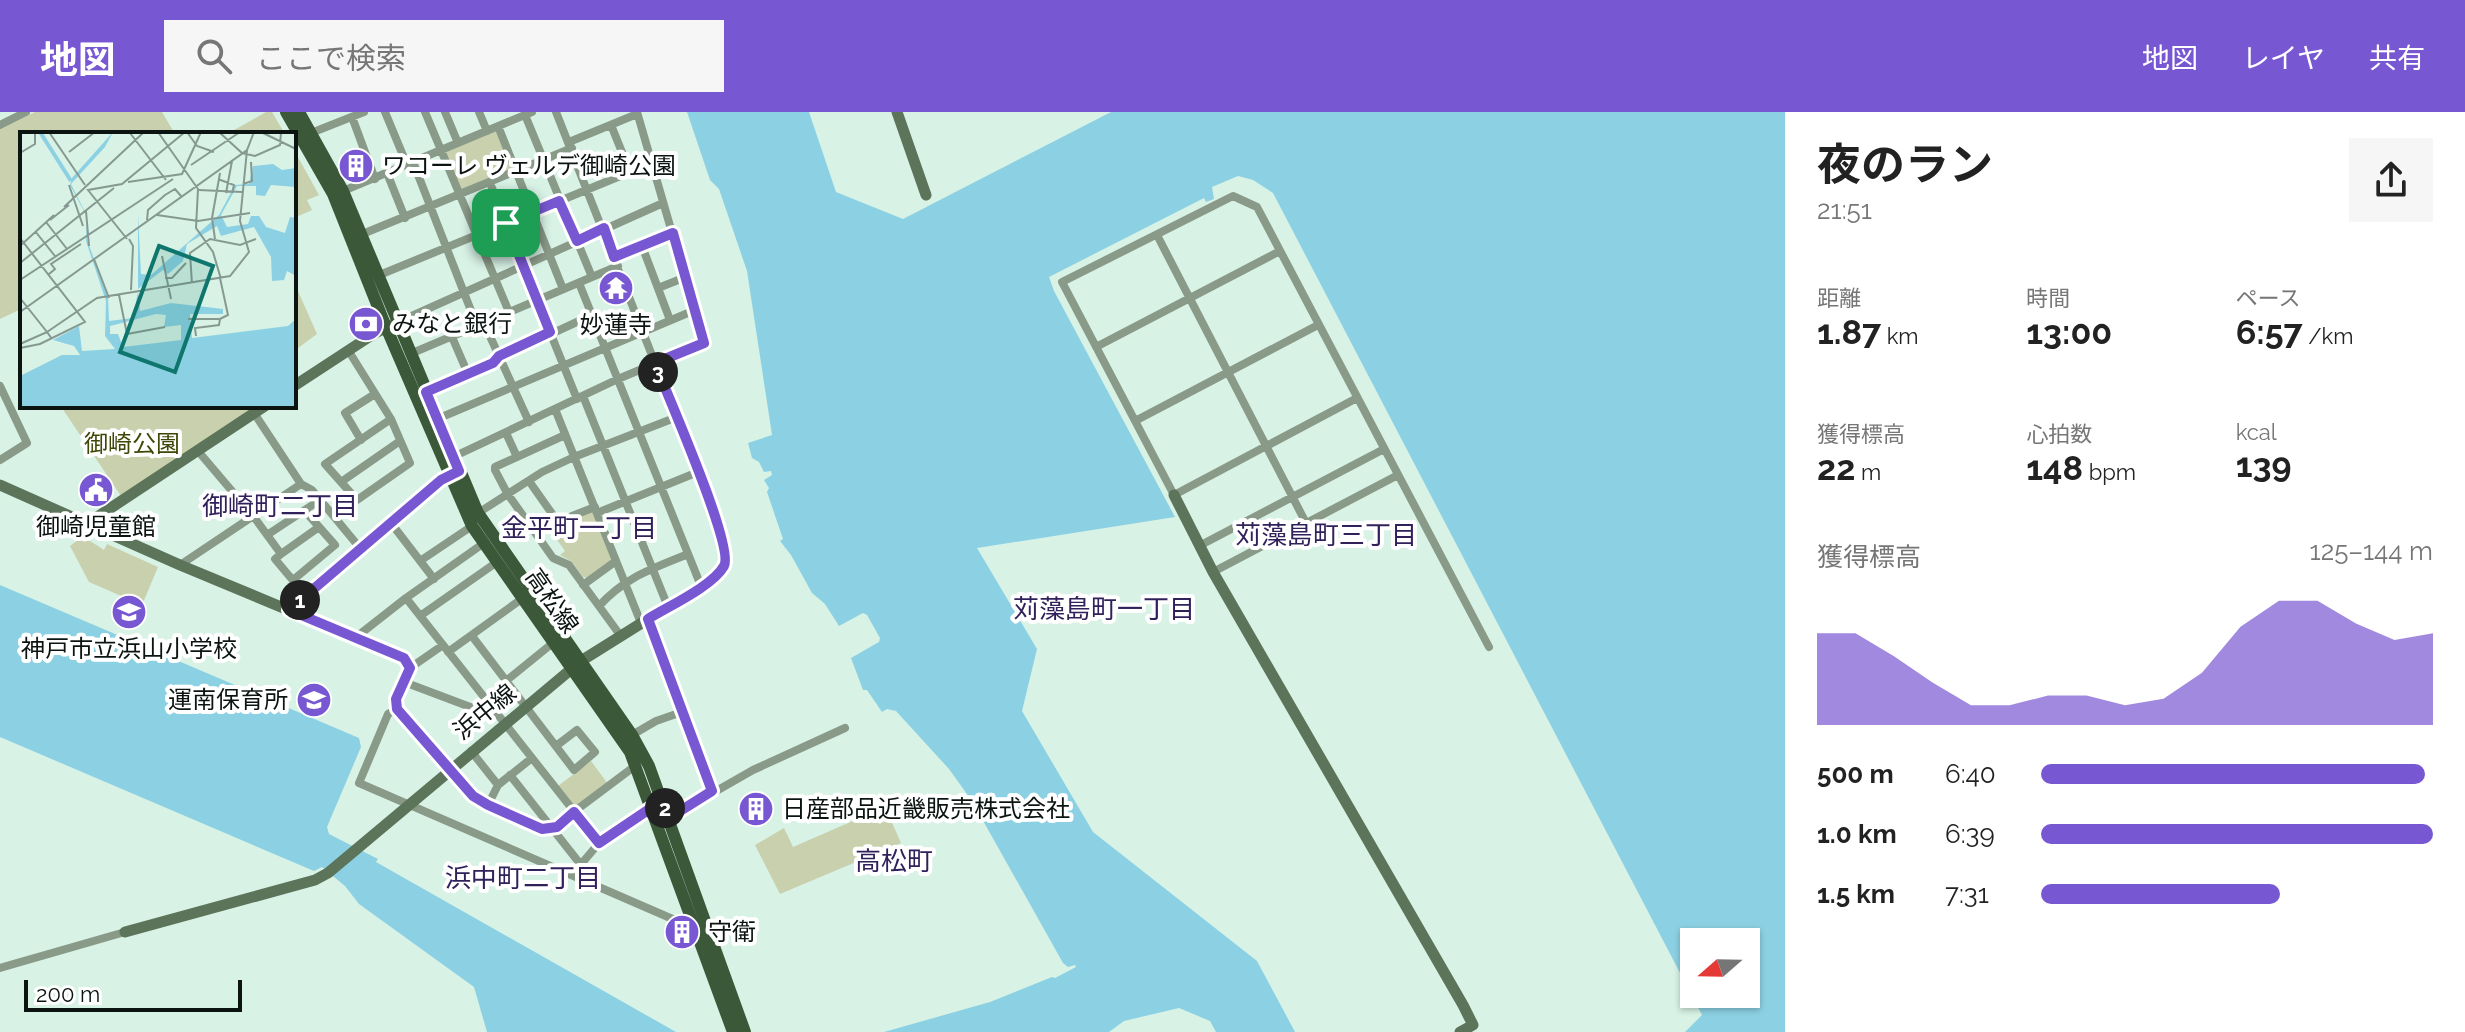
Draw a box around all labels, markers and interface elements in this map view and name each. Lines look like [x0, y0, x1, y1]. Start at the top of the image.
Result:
search box [164, 20, 724, 92]
icon: search [192, 34, 236, 78]
text: 地図 [40, 37, 116, 82]
text: ここで検索 [256, 41, 406, 76]
text: 地図 [2142, 42, 2198, 75]
text: レイヤ [2242, 42, 2325, 75]
text: 共有 [2369, 42, 2425, 75]
inset map [20, 132, 296, 408]
button: share [2349, 138, 2433, 222]
text: 夜のラン [1817, 139, 1993, 190]
building icon: ワコーレ ヴェルデ御崎公園 [337, 147, 375, 185]
place label: ワコーレ ヴェルデ御崎公園 [382, 151, 676, 180]
pin [472, 189, 540, 257]
text: 21:51 [1817, 195, 1872, 225]
icon: arrive [484, 201, 528, 245]
temple icon: 妙蓮寺 [597, 269, 635, 307]
text: 距離 [1817, 285, 1861, 311]
text: 時間 [2026, 285, 2070, 311]
text: ペース [2236, 285, 2301, 311]
bank icon: みなと銀行 [347, 305, 385, 343]
place label: みなと銀行 [392, 309, 512, 338]
place label: 妙蓮寺 [580, 310, 652, 339]
text: 1.87 [1817, 312, 1881, 352]
text: 13:00 [2026, 312, 2112, 352]
text: 6:57 [2236, 312, 2303, 352]
text: km [1881, 323, 1919, 349]
text: /km [2303, 323, 2353, 349]
pin: 3 [638, 352, 678, 392]
text: 3 [652, 359, 664, 385]
text: kcal [2236, 419, 2277, 445]
text: 獲得標高 [1817, 421, 1905, 447]
text: 心拍数 [2026, 421, 2092, 447]
park label: 御崎公園 [84, 429, 180, 458]
text: 139 [2236, 445, 2291, 485]
text: 22 [1817, 448, 1855, 488]
text: 148 [2026, 448, 2083, 488]
text: m [1855, 459, 1881, 485]
text: bpm [2083, 459, 2136, 485]
public building icon: 御崎児童館 [77, 471, 115, 509]
district label: 御崎町二丁目 [202, 491, 358, 521]
place label: 御崎児童館 [36, 512, 156, 541]
district label: 金平町一丁目 [501, 513, 657, 543]
district label: 苅藻島町三丁目 [1235, 520, 1417, 550]
text: 125–144 m [2310, 536, 2433, 566]
text: 獲得標高 [1817, 542, 1921, 572]
street label: 高松線 [520, 563, 585, 639]
pin: 1 [280, 580, 320, 620]
text: 1 [295, 587, 305, 613]
school or university icon: 神戸市立浜山小学校 [110, 593, 148, 631]
district label: 苅藻島町一丁目 [1013, 594, 1195, 624]
place label: 神戸市立浜山小学校 [21, 634, 237, 663]
street label: 浜中線 [448, 678, 522, 746]
school or university icon: 運南保育所 [295, 681, 333, 719]
place label: 運南保育所 [168, 685, 288, 714]
text: 500 m [1817, 759, 1894, 789]
text: 6:40 [1945, 759, 1996, 789]
pin: 2 [645, 788, 685, 828]
building icon: 日産部品近畿販売株式会社 [737, 790, 775, 828]
place label: 日産部品近畿販売株式会社 [782, 794, 1070, 823]
text: 2 [659, 795, 671, 821]
text: 1.0 km [1817, 819, 1897, 849]
text: 6:39 [1945, 819, 1995, 849]
district label: 高松町 [855, 846, 933, 876]
district label: 浜中町二丁目 [445, 863, 601, 893]
text: 1.5 km [1817, 879, 1895, 909]
text: 7:31 [1945, 879, 1989, 909]
building icon: 守衛 [663, 913, 701, 951]
place label: 守衛 [708, 917, 756, 946]
north arrow [1680, 928, 1760, 1008]
map controls [1680, 928, 1760, 1008]
scale bar [24, 976, 242, 1012]
text: 200 m [36, 981, 100, 1007]

